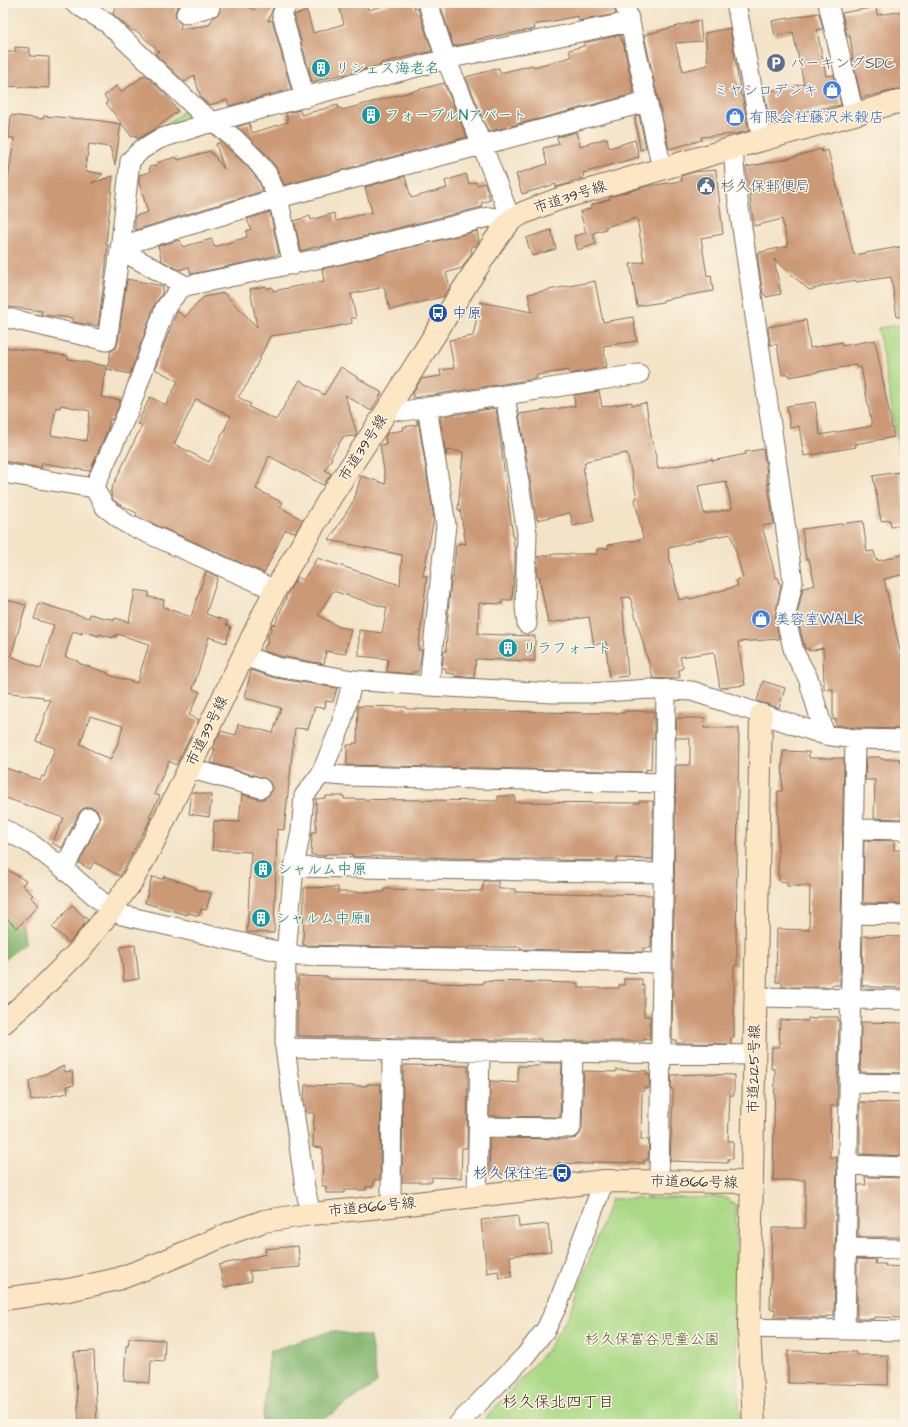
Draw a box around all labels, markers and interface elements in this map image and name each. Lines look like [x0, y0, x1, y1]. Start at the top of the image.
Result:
parking icon: パーキングSDC [765, 52, 787, 74]
place label: パーキングSDC [790, 53, 895, 74]
building icon: リシェス海老名 [310, 57, 332, 79]
place label: リシェス海老名 [335, 58, 440, 79]
shop icon: ミヤシロデンキ [821, 79, 843, 101]
place label: ミヤシロデンキ [713, 80, 818, 101]
building icon: フォーブルNアパート [360, 104, 382, 126]
place label: フォーブルNアパート [385, 105, 527, 126]
shop icon: 有限会社藤沢米穀店 [724, 106, 746, 128]
place label: 有限会社藤沢米穀店 [749, 107, 884, 128]
street label: 市道39号線 [531, 175, 609, 219]
public building icon: 杉久保郵便局 [695, 175, 717, 197]
place label: 杉久保郵便局 [720, 176, 810, 197]
bus stop icon: 中原 [427, 302, 449, 324]
place label: 中原 [452, 303, 482, 324]
street label: 市道39号線 [333, 410, 393, 486]
shop icon: 美容室WALK [750, 608, 772, 630]
place label: 美容室WALK [775, 609, 863, 630]
building icon: リラフォート [497, 637, 519, 659]
place label: リラフォート [522, 638, 612, 659]
street label: 市道39号線 [181, 692, 233, 770]
building icon: シャルム中原 [252, 858, 274, 880]
place label: シャルム中原 [277, 859, 367, 880]
building icon: シャルム中原II [250, 907, 272, 929]
place label: シャルム中原II [275, 908, 370, 929]
street label: 市道2125号線 [743, 1024, 765, 1114]
bus stop icon: 杉久保住宅 [551, 1162, 573, 1184]
place label: 杉久保住宅 [473, 1163, 548, 1184]
street label: 市道866号線 [650, 1171, 738, 1193]
street label: 市道866号線 [327, 1192, 417, 1222]
park label: 杉久保富谷児童公園 [584, 1329, 720, 1350]
district label: 杉久保北四丁目 [502, 1391, 614, 1413]

